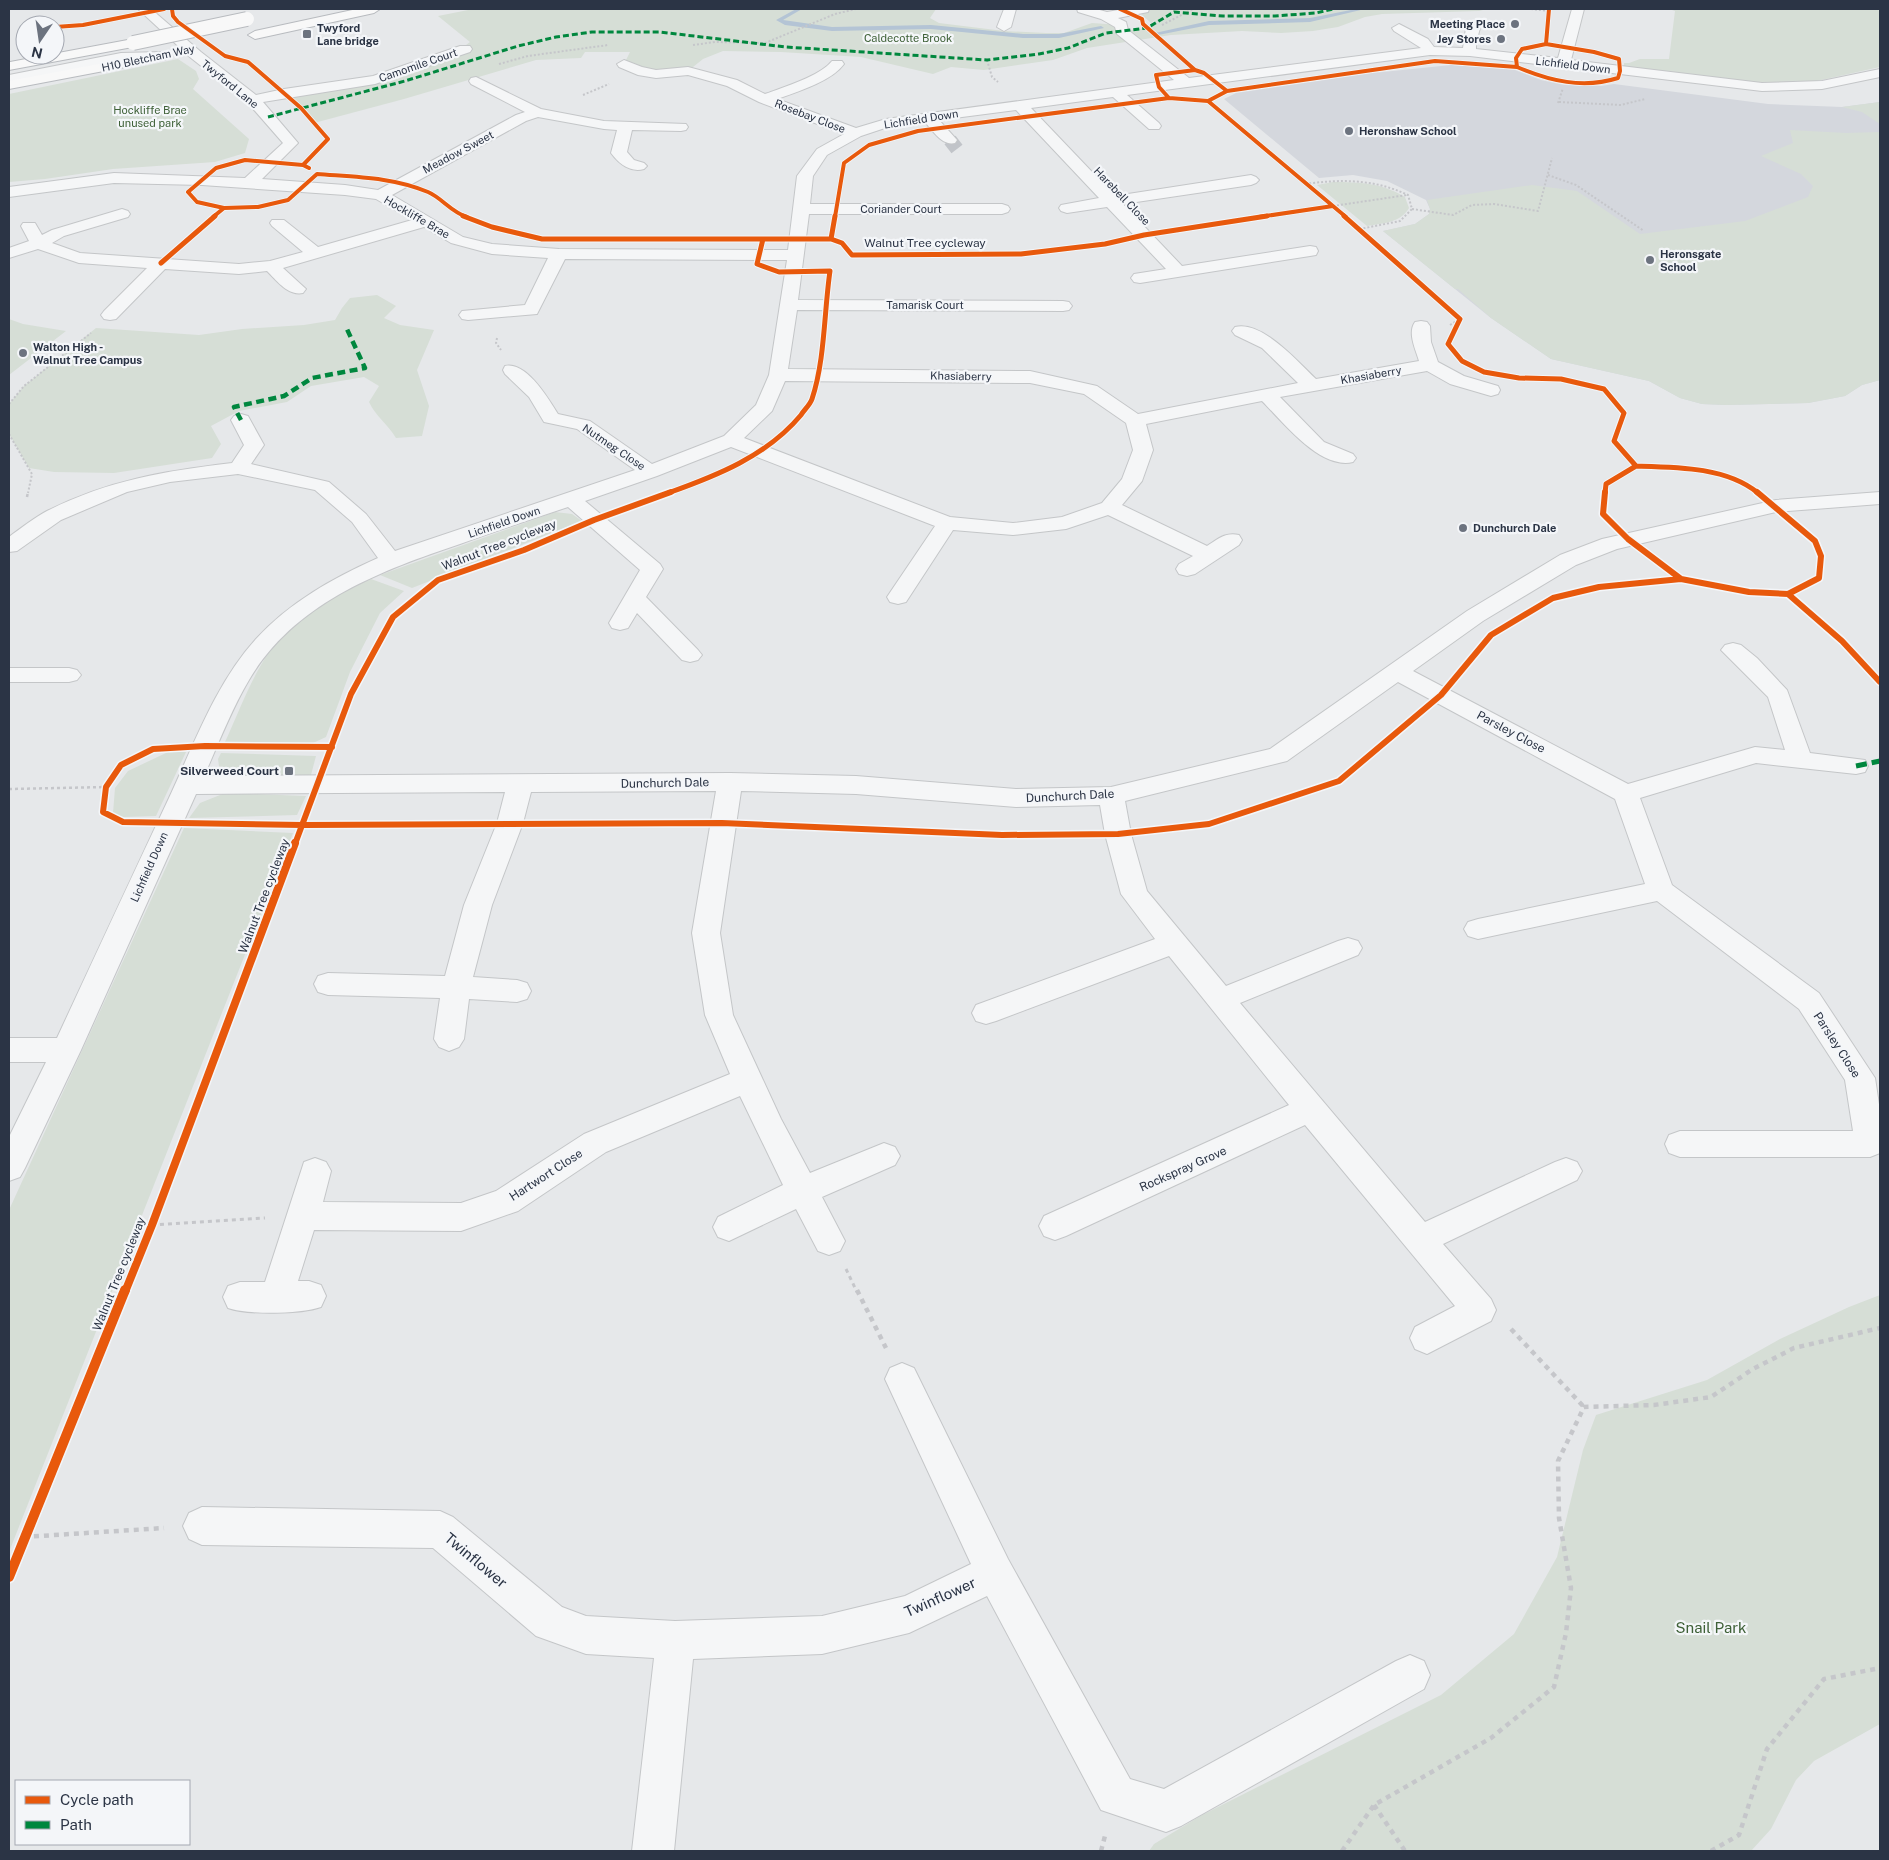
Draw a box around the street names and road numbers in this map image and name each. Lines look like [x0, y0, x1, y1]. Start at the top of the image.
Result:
street label: H10 Bletcham Way [100, 42, 196, 74]
street label: Camomile Court [377, 46, 459, 84]
street label: Lichfield Down [1535, 54, 1611, 76]
street label: Twyford Lane [199, 57, 261, 111]
street label: Rosebay Close [773, 97, 847, 135]
street label: Lichfield Down [883, 107, 959, 131]
street label: Meadow Sweet [421, 128, 495, 176]
street label: Harebell Close [1091, 165, 1153, 227]
street label: Hockliffe Brae [382, 193, 452, 241]
street label: Coriander Court [860, 203, 942, 215]
street label: Walnut Tree cycleway [864, 236, 986, 250]
street label: Tamarisk Court [886, 299, 964, 311]
street label: Khasiaberry [1340, 364, 1403, 386]
street label: Khasiaberry [930, 369, 992, 383]
street label: Nutmeg Close [580, 422, 648, 472]
street label: Lichfield Down [466, 504, 542, 540]
street label: Walnut Tree cycleway [440, 516, 559, 573]
street label: Parsley Close [1474, 708, 1548, 756]
street label: Dunchurch Dale [621, 775, 710, 791]
street label: Dunchurch Dale [1025, 787, 1115, 805]
street label: Lichfield Down [128, 830, 170, 904]
street label: Walnut Tree cycleway [236, 836, 293, 955]
street label: Parsley Close [1811, 1010, 1864, 1081]
street label: Rockspray Grove [1137, 1143, 1229, 1195]
street label: Hartwort Close [507, 1146, 585, 1204]
street label: Walnut Tree cycleway [90, 1215, 148, 1333]
street label: Twinflower [441, 1529, 511, 1591]
street label: Twinflower [902, 1574, 979, 1620]

